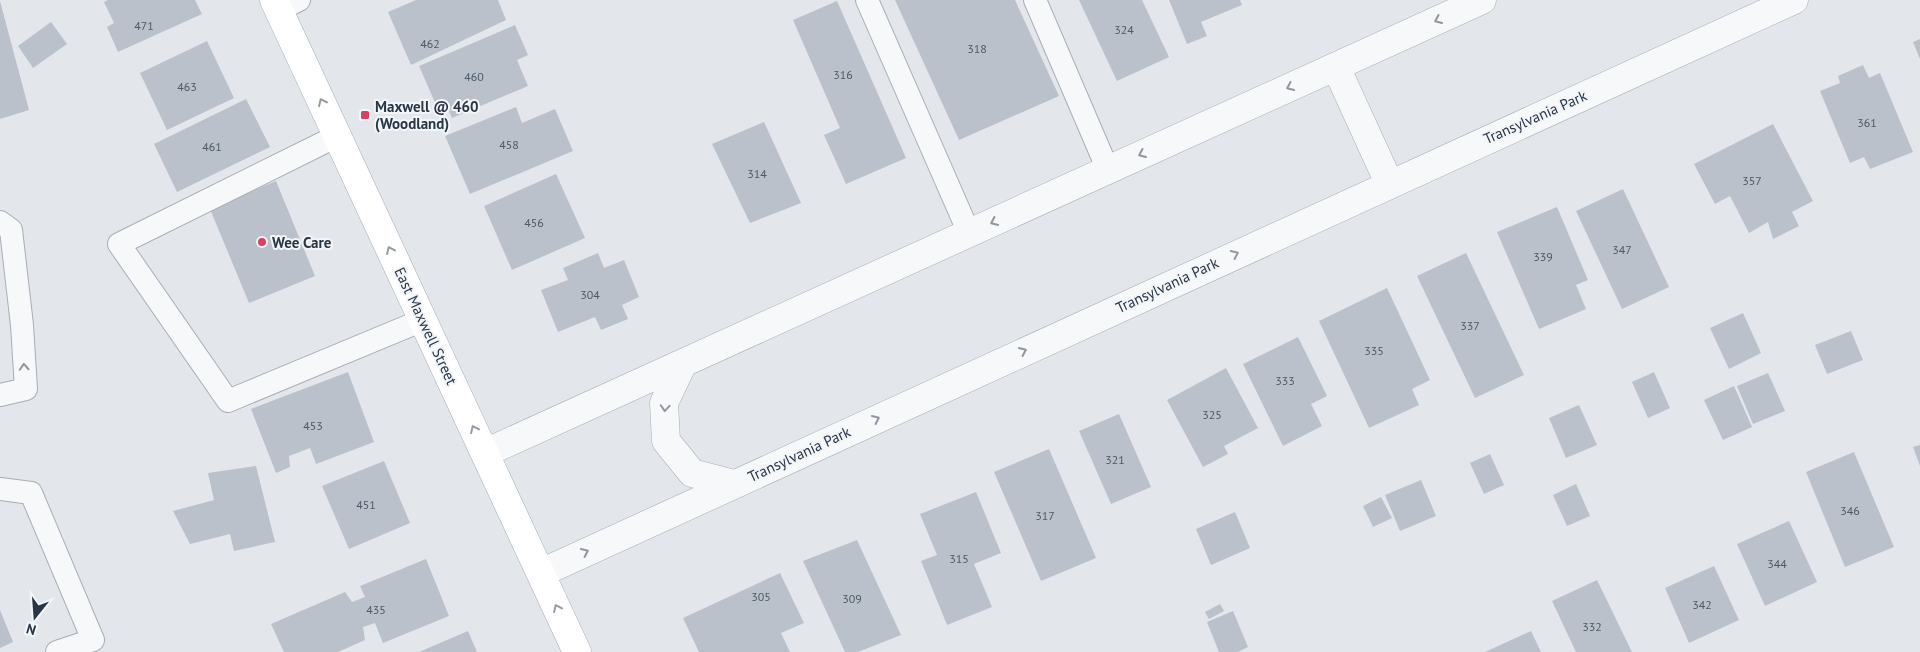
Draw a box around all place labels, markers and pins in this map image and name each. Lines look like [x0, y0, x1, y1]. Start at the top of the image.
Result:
place label: Maxwell @ 460 (Woodland) [375, 97, 478, 133]
marker: Maxwell @ 460 (Woodland) [359, 109, 371, 121]
place label: Wee Care [272, 233, 332, 252]
marker: Wee Care [256, 236, 268, 248]

